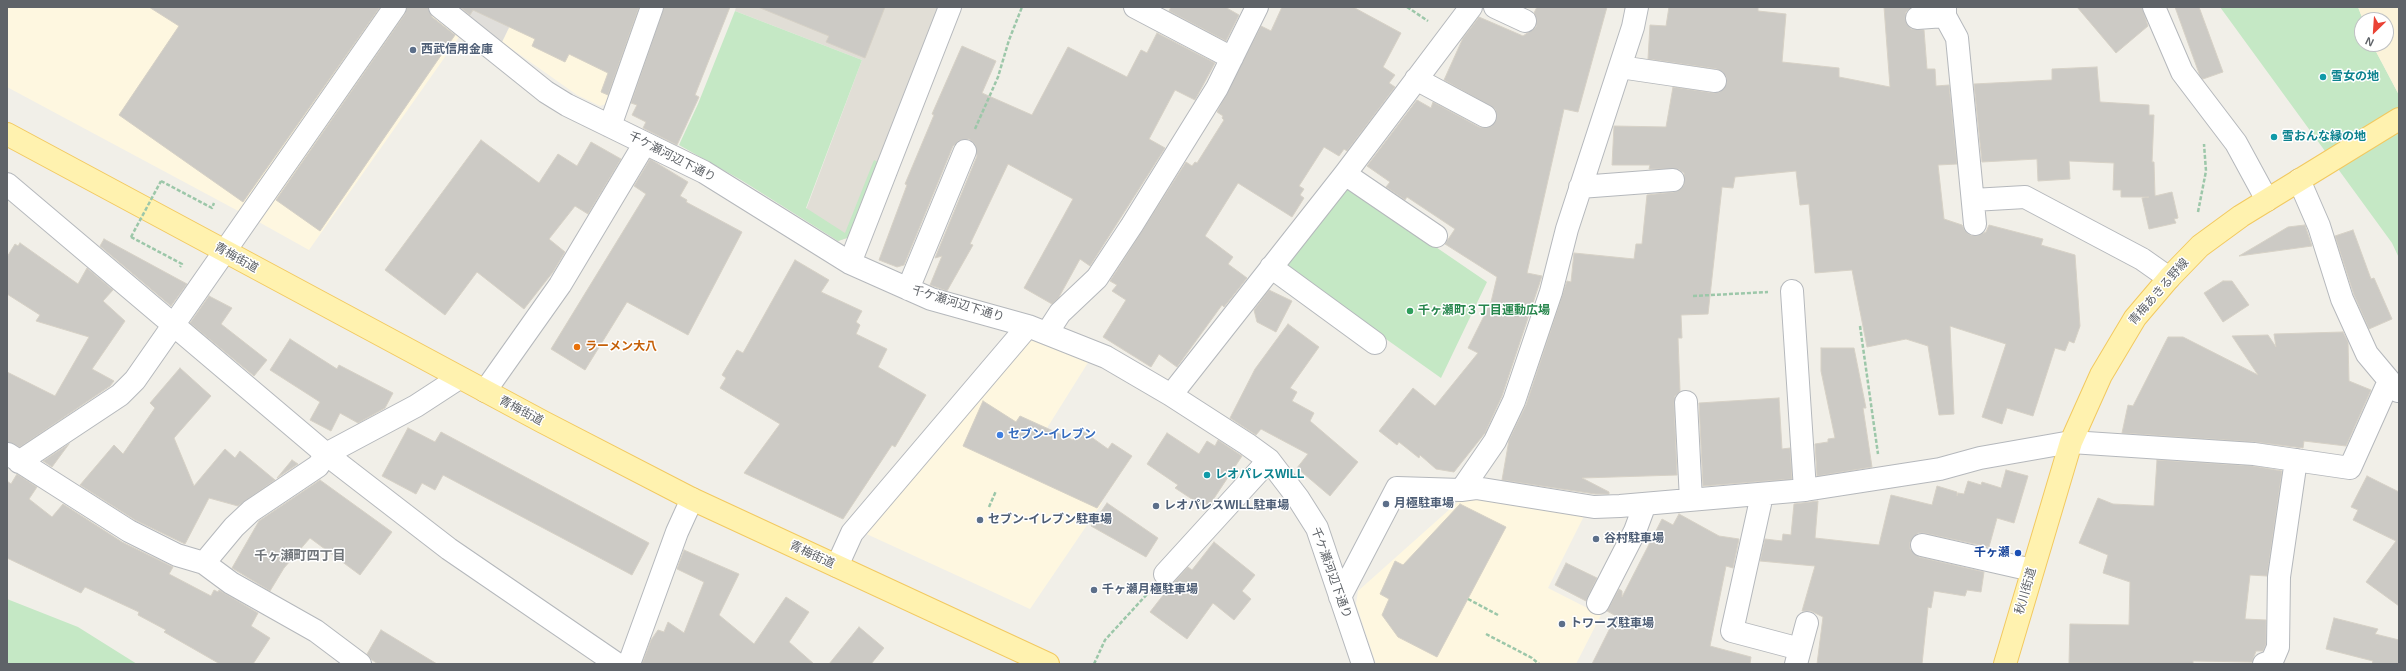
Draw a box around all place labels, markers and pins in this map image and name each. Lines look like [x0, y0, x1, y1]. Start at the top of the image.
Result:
place label: 西武信用金庫 [421, 43, 493, 57]
marker: 西武信用金庫 [408, 45, 418, 55]
place label: 雪女の地 [2331, 70, 2379, 84]
marker: 雪女の地 [2318, 72, 2328, 82]
place label: 雪おんな縁の地 [2282, 130, 2366, 144]
marker: 雪おんな縁の地 [2269, 132, 2279, 142]
place label: 千ヶ瀬町３丁目運動広場 [1418, 304, 1550, 318]
marker: 千ヶ瀬町３丁目運動広場 [1405, 306, 1415, 316]
place label: ラーメン大八 [585, 340, 657, 354]
marker: ラーメン大八 [572, 342, 582, 352]
place label: セブン-イレブン [1008, 428, 1096, 442]
marker: セブン-イレブン [995, 430, 1005, 440]
place label: レオパレスWILL [1215, 468, 1304, 482]
marker: レオパレスWILL [1202, 470, 1212, 480]
place label: 月極駐車場 [1394, 497, 1454, 511]
place label: レオパレスWILL駐車場 [1164, 499, 1289, 513]
marker: 月極駐車場 [1381, 499, 1391, 509]
marker: レオパレスWILL駐車場 [1151, 501, 1161, 511]
place label: セブン-イレブン駐車場 [988, 513, 1112, 527]
marker: セブン-イレブン駐車場 [975, 515, 985, 525]
place label: 谷村駐車場 [1604, 532, 1664, 546]
marker: 谷村駐車場 [1591, 534, 1601, 544]
place label: 千ヶ瀬 [1974, 546, 2010, 560]
marker: 千ヶ瀬 [2013, 548, 2023, 558]
place label: 千ヶ瀬月極駐車場 [1102, 583, 1198, 597]
marker: 千ヶ瀬月極駐車場 [1089, 585, 1099, 595]
place label: トワーズ駐車場 [1570, 617, 1654, 631]
marker: トワーズ駐車場 [1557, 619, 1567, 629]

